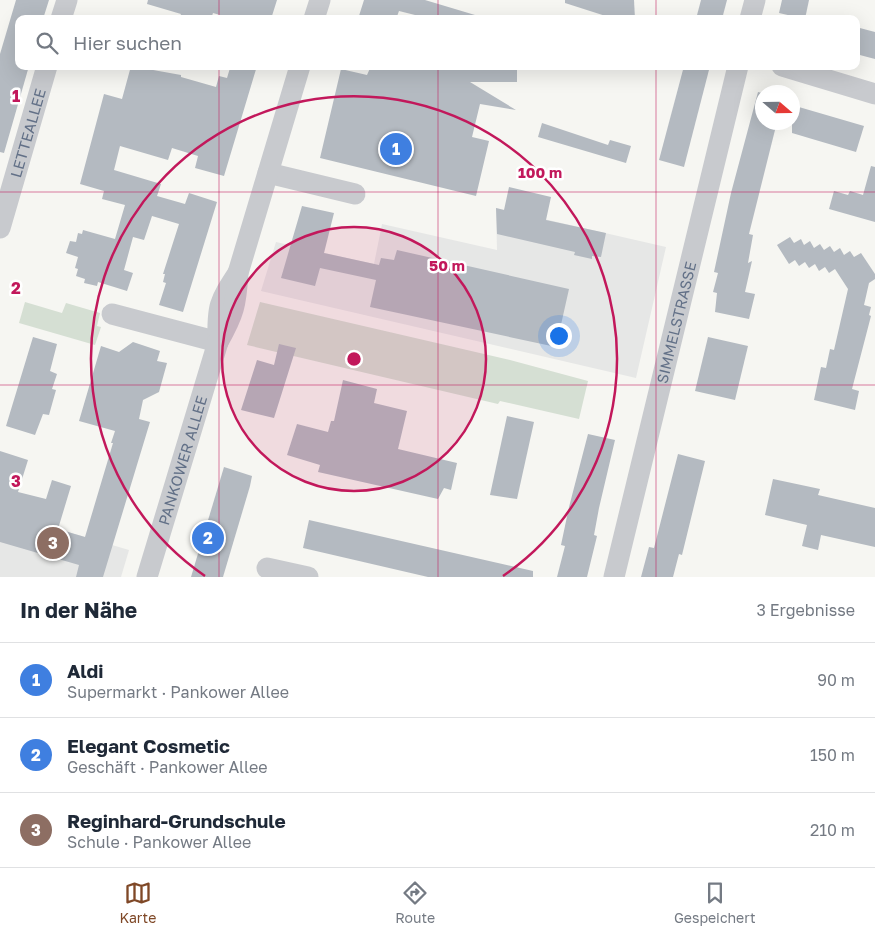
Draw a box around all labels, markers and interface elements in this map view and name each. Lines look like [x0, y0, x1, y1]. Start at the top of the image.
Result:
search box [15, 15, 860, 70]
icon: search [33, 29, 61, 57]
text: Hier suchen [73, 31, 182, 54]
north arrow [755, 85, 800, 130]
street label: LETTEALLEE [6, 86, 49, 179]
text: 1 [12, 86, 20, 106]
pin: 1 [380, 130, 412, 168]
text: 100 m [518, 163, 562, 181]
text: 50 m [429, 256, 465, 274]
street label: SIMMELSTRASSE [652, 260, 699, 385]
text: 2 [11, 278, 21, 298]
your location [546, 323, 572, 349]
centre of rings [345, 350, 363, 368]
street label: PANKOWER ALLEE [154, 393, 210, 527]
text: 3 [11, 471, 21, 491]
pin: 2 [192, 519, 224, 557]
pin: 3 [37, 524, 69, 562]
text: In der Nähe [20, 597, 137, 623]
text: 3 Ergebnisse [756, 600, 855, 620]
text: Aldi [67, 659, 103, 682]
text: 1 [32, 670, 40, 690]
text: 90 m [817, 670, 855, 690]
text: Supermarkt · Pankower Allee [67, 682, 289, 702]
text: Elegant Cosmetic [67, 734, 230, 757]
text: 2 [31, 745, 41, 765]
text: 150 m [810, 745, 855, 765]
text: Geschäft · Pankower Allee [67, 757, 268, 777]
text: Reginhard-Grundschule [67, 809, 286, 832]
text: 3 [31, 820, 41, 840]
text: 210 m [810, 820, 855, 840]
text: Schule · Pankower Allee [67, 832, 251, 852]
tab: Karte [119, 879, 156, 926]
tab: Route [395, 879, 435, 926]
tab: Gespeichert [674, 879, 756, 926]

